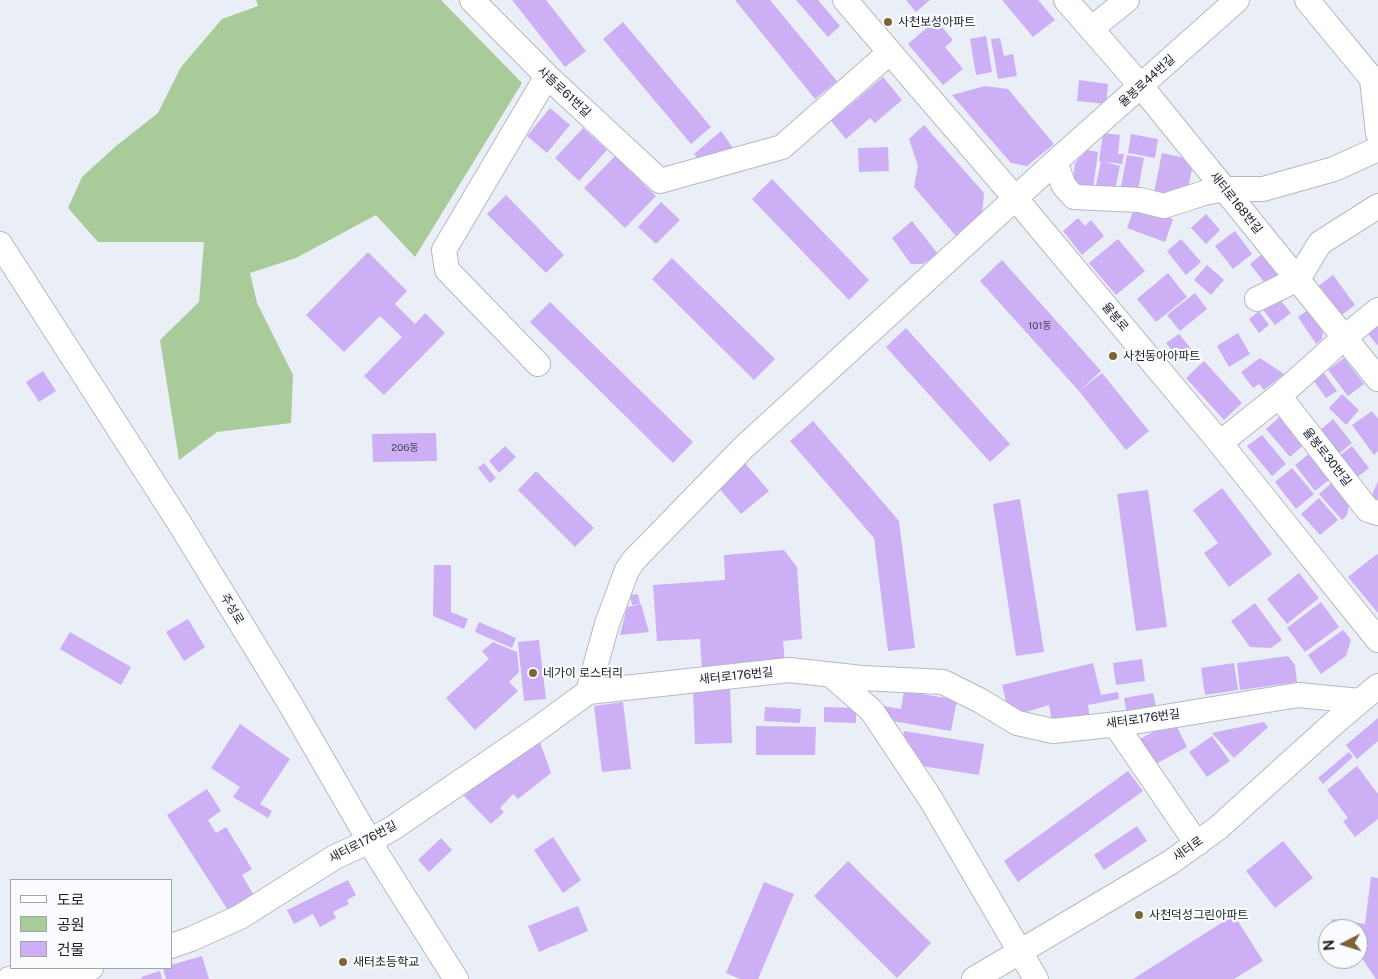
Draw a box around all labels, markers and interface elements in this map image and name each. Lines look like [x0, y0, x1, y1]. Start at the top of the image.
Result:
place label: 사천보성아파트 [898, 15, 975, 29]
marker: 사천보성아파트 [882, 16, 894, 28]
street label: 율봉로44번길 [1116, 52, 1178, 110]
street label: 사뜸로61번길 [534, 64, 594, 120]
street label: 새터로168번길 [1207, 169, 1265, 237]
street label: 율봉로 [1099, 300, 1131, 334]
house number: 101동 [1028, 320, 1052, 332]
place label: 사천동아아파트 [1123, 349, 1200, 363]
marker: 사천동아아파트 [1107, 350, 1119, 362]
street label: 율봉로30번길 [1300, 425, 1354, 489]
house number: 206동 [391, 442, 419, 454]
street label: 주성로 [217, 591, 247, 627]
street label: 새터로176번길 [698, 665, 774, 687]
place label: 네가이 로스터리 [543, 666, 623, 680]
marker: 네가이 로스터리 [527, 667, 539, 679]
street label: 새터로176번길 [1105, 707, 1181, 731]
street label: 새터로176번길 [327, 818, 399, 866]
street label: 새터로 [1170, 834, 1206, 864]
legend [10, 879, 172, 969]
text: 도로 [57, 891, 85, 908]
place label: 사천덕성그린아파트 [1149, 908, 1248, 922]
marker: 사천덕성그린아파트 [1133, 909, 1145, 921]
text: 공원 [57, 916, 85, 933]
north arrow [1318, 919, 1368, 969]
text: N [1321, 939, 1338, 951]
text: 건물 [57, 941, 85, 958]
place label: 새터초등학교 [353, 955, 419, 969]
marker: 새터초등학교 [337, 956, 349, 968]

